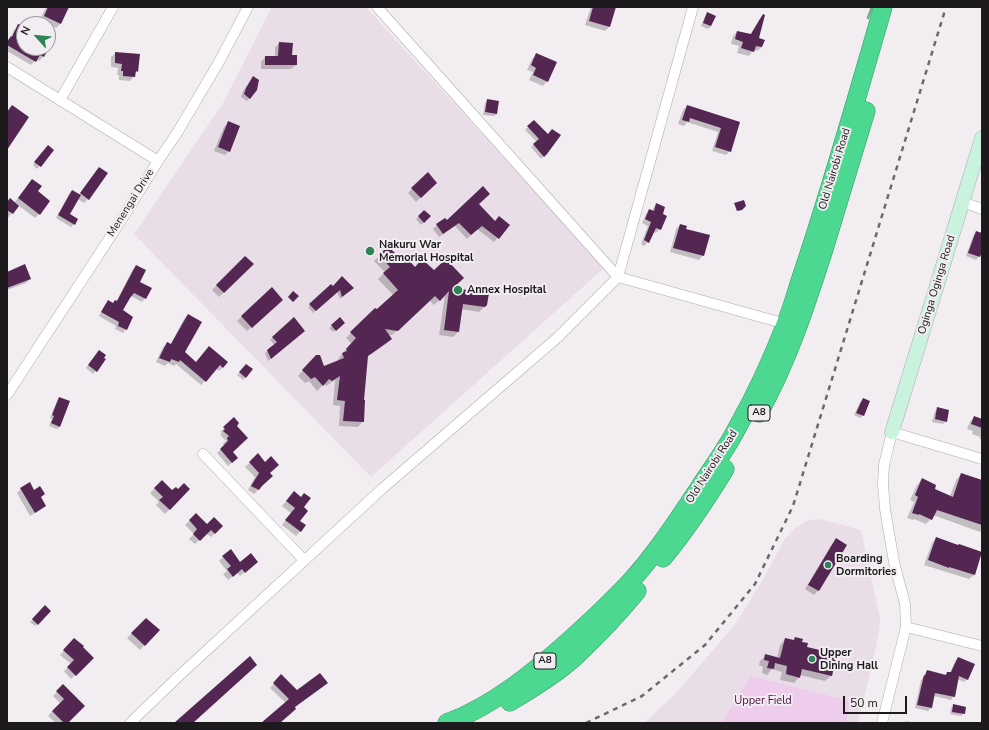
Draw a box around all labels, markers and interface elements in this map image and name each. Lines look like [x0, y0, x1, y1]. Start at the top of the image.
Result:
north arrow [16, 16, 56, 56]
text: N [17, 24, 34, 38]
street label: Old Nairobi Road [816, 127, 854, 211]
street label: Menengai Drive [105, 167, 157, 239]
street label: Oginga Oginga Road [916, 234, 958, 336]
place label: Nakuru War Memorial Hospital [379, 238, 473, 264]
marker: Nakuru War Memorial Hospital [364, 245, 376, 257]
place label: Annex Hospital [467, 283, 546, 297]
marker: Annex Hospital [452, 284, 464, 296]
road number: A8 [748, 405, 770, 421]
street label: Old Nairobi Road [683, 428, 741, 506]
place label: Boarding Dormitories [836, 552, 896, 578]
marker: Boarding Dormitories [823, 560, 833, 570]
place label: Upper Dining Hall [820, 646, 878, 672]
road number: A8 [534, 653, 556, 669]
marker: Upper Dining Hall [807, 654, 817, 664]
scale bar [845, 688, 909, 714]
park label: Upper Field [734, 694, 792, 708]
text: 50 m [850, 695, 878, 711]

